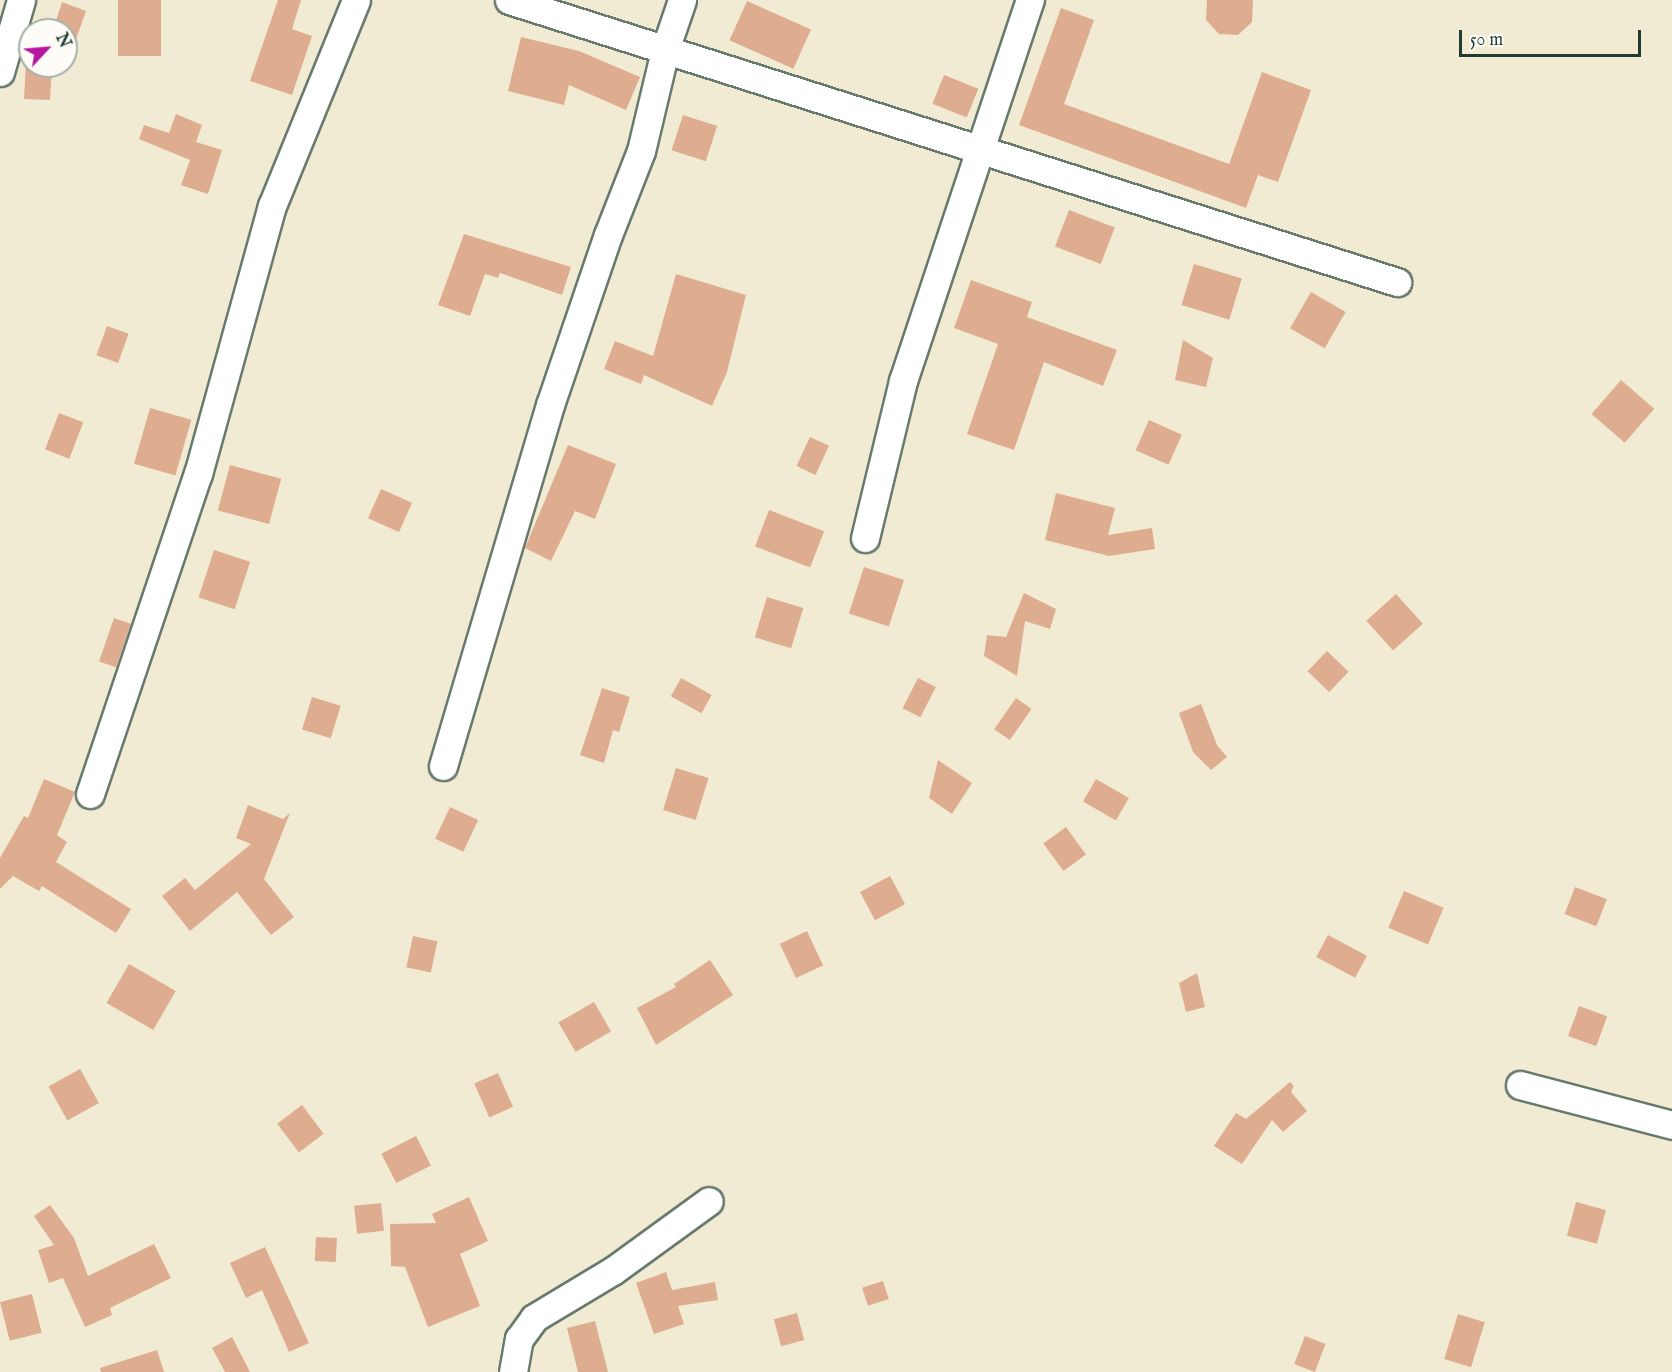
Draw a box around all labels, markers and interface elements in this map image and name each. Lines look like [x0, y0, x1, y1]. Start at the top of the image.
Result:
north arrow [18, 18, 78, 78]
scale bar [1462, 18, 1644, 56]
text: 50 m [1470, 29, 1503, 52]
text: N [50, 30, 74, 52]

